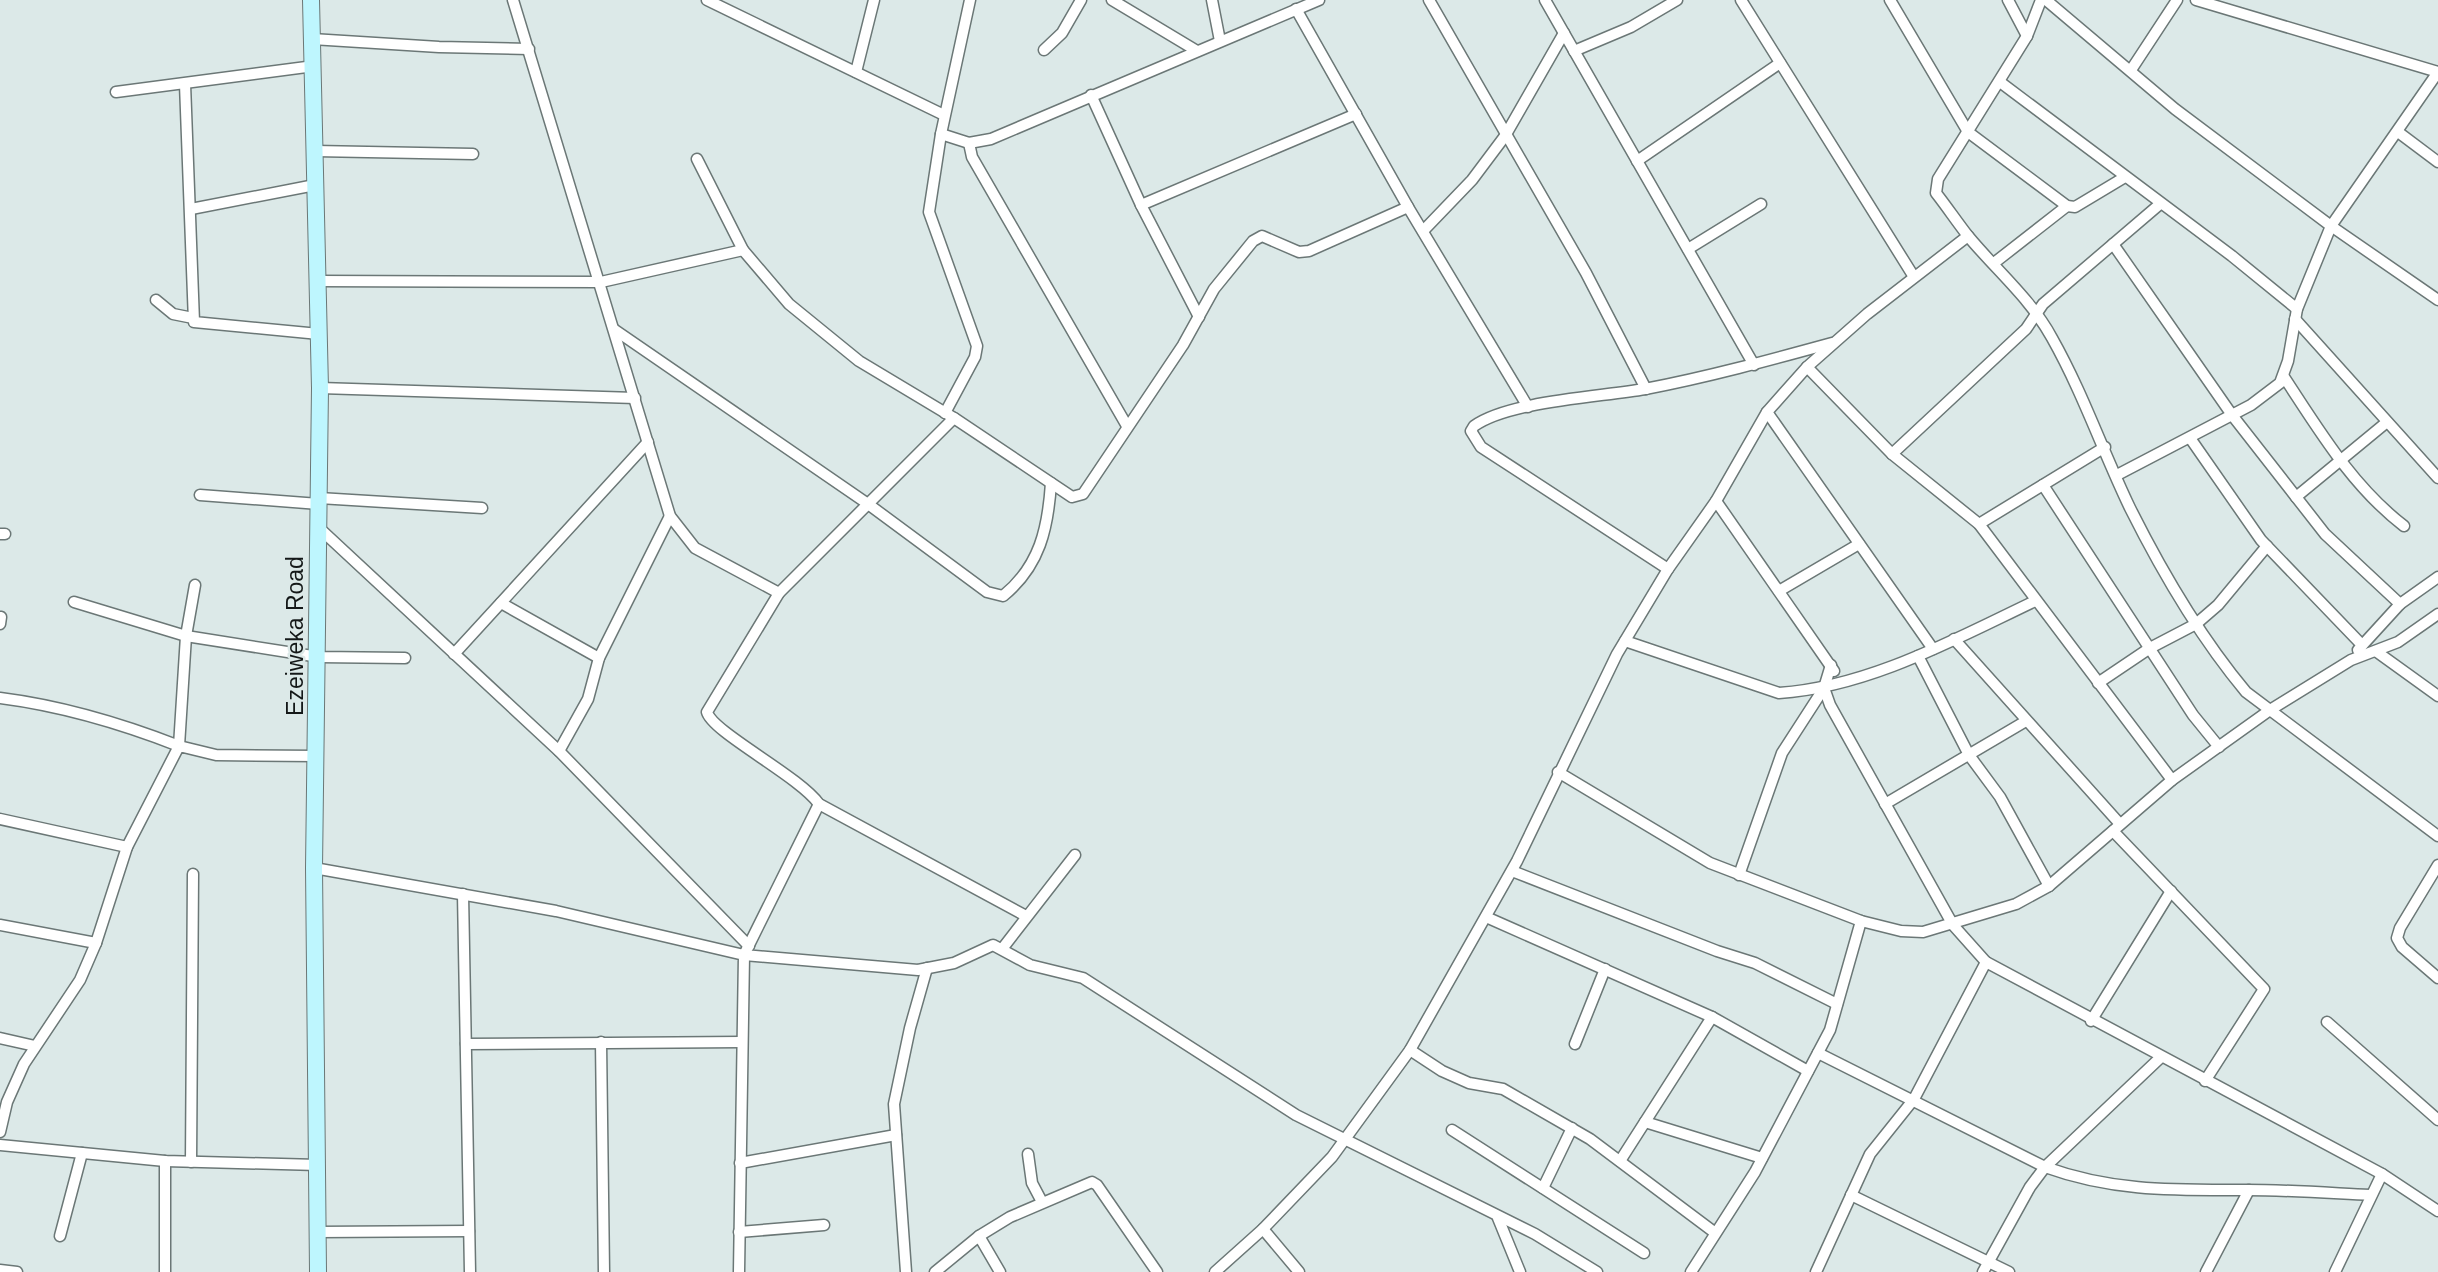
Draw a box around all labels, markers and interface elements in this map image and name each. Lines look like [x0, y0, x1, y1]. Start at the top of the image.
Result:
street label: Ezeiweka Road [282, 556, 308, 716]

